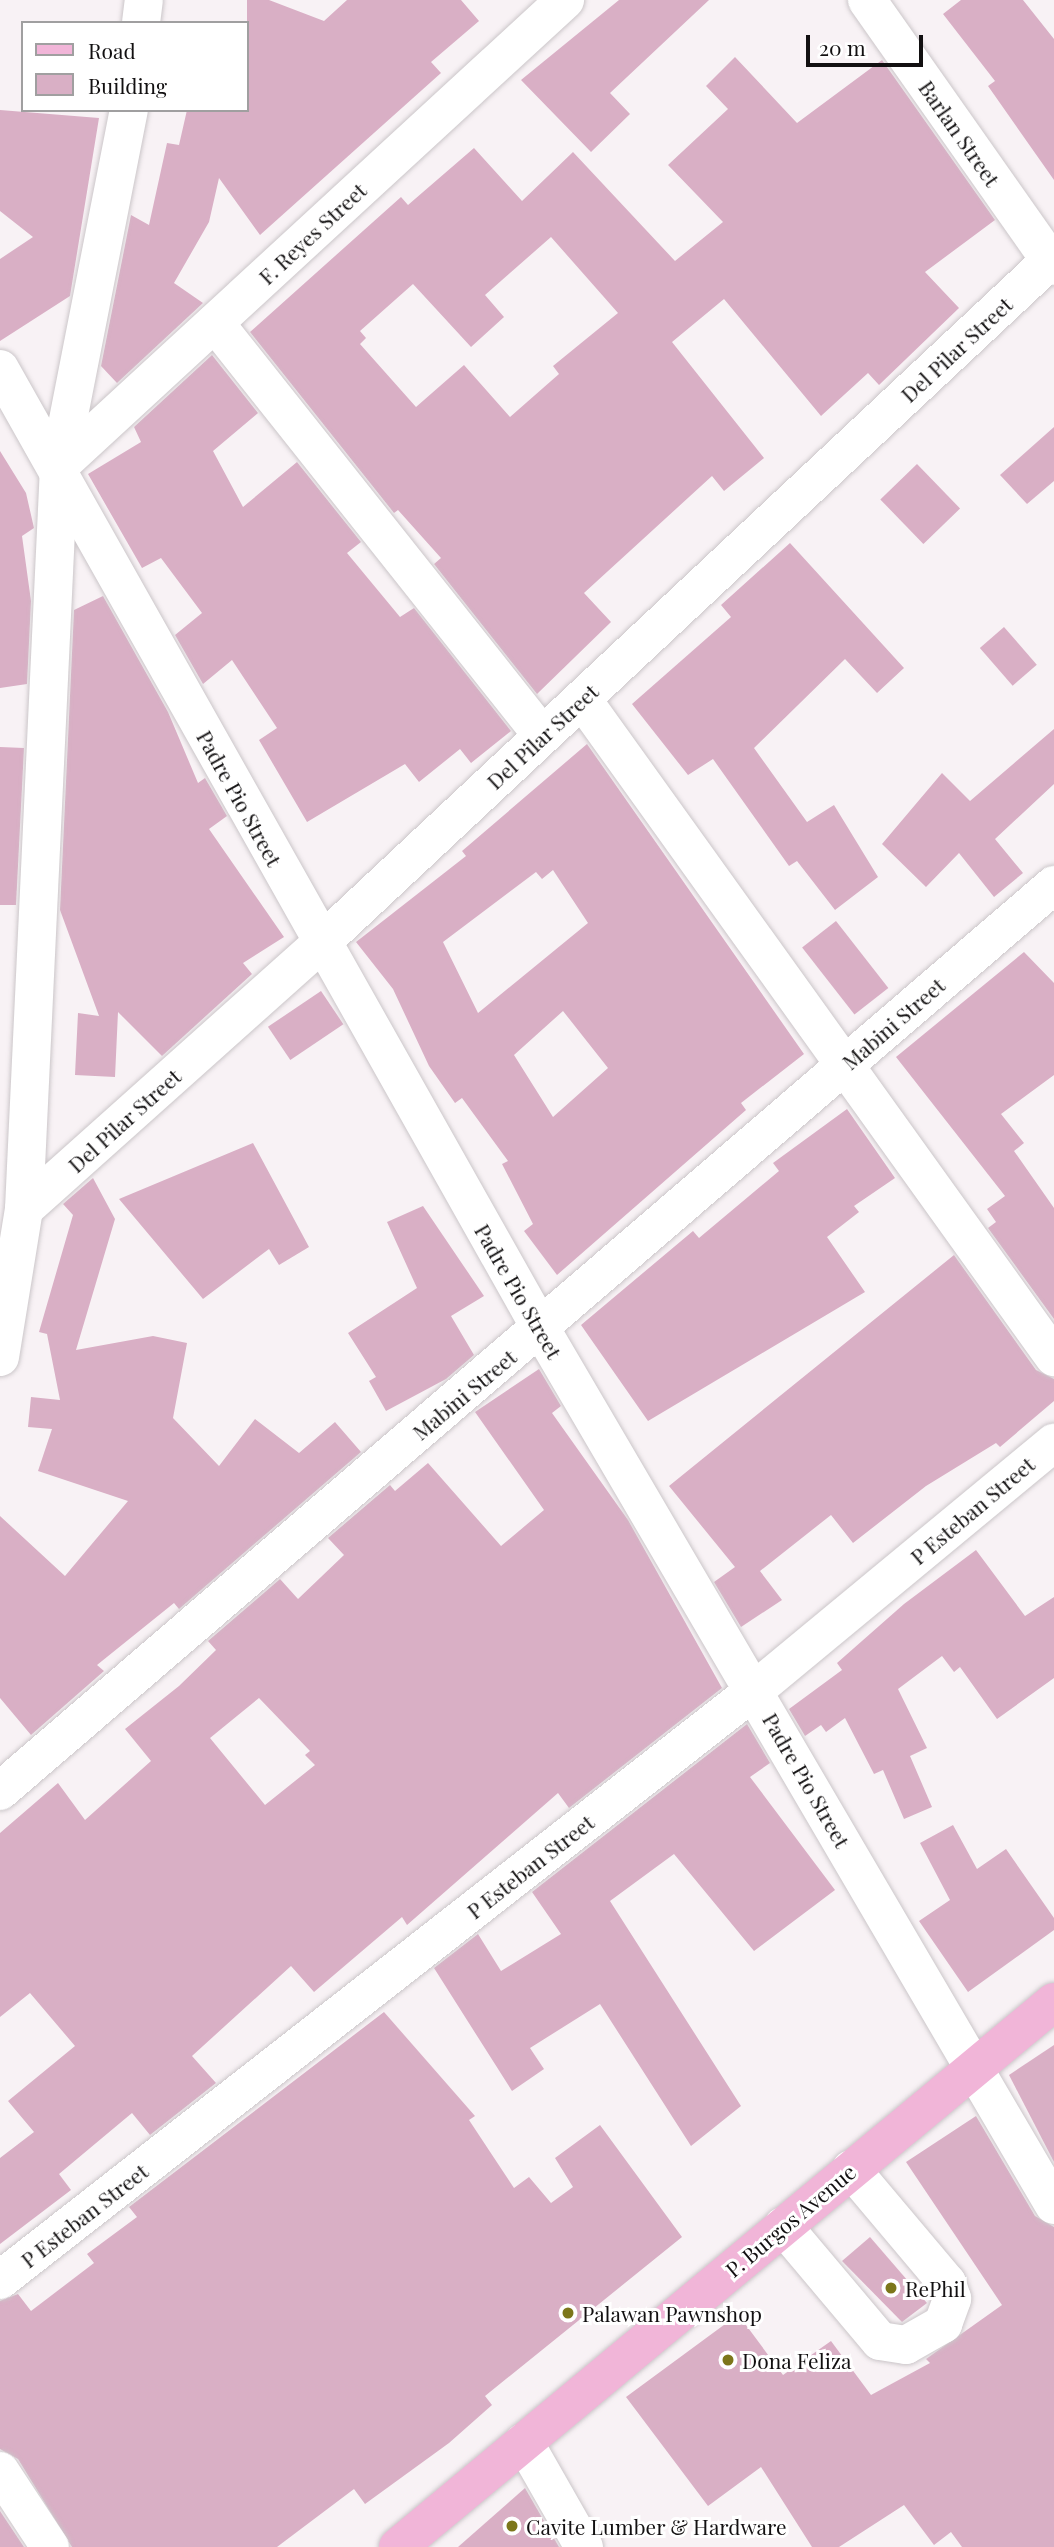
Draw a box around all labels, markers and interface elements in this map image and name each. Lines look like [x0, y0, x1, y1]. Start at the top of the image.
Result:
legend [21, 21, 248, 112]
scale bar [809, 21, 926, 65]
text: 20 m [819, 33, 866, 61]
text: Road [88, 36, 136, 64]
text: Building [88, 71, 167, 99]
street label: Barlan Street [914, 75, 1006, 191]
street label: F. Reyes Street [253, 177, 371, 289]
street label: Del Pilar Street [895, 291, 1017, 407]
street label: Del Pilar Street [481, 678, 603, 794]
street label: Padre Pio Street [192, 726, 288, 870]
street label: Mabini Street [837, 972, 949, 1074]
street label: Del Pilar Street [62, 1063, 186, 1177]
street label: Padre Pio Street [470, 1219, 568, 1363]
street label: Mabini Street [407, 1344, 521, 1444]
street label: P Esteban Street [905, 1451, 1039, 1569]
street label: Padre Pio Street [758, 1708, 856, 1852]
street label: P Esteban Street [461, 1809, 599, 1923]
street label: P Esteban Street [15, 2158, 153, 2272]
street label: P. Burgos Avenue [720, 2158, 860, 2282]
place label: RePhil [905, 2275, 966, 2301]
marker: RePhil [883, 2280, 899, 2296]
place label: Palawan Pawnshop [582, 2300, 762, 2326]
marker: Palawan Pawnshop [560, 2305, 576, 2321]
place label: Dona Feliza [742, 2347, 852, 2373]
marker: Dona Feliza [720, 2352, 736, 2368]
place label: Cavite Lumber & Hardware [526, 2513, 787, 2539]
marker: Cavite Lumber & Hardware [504, 2518, 520, 2534]

